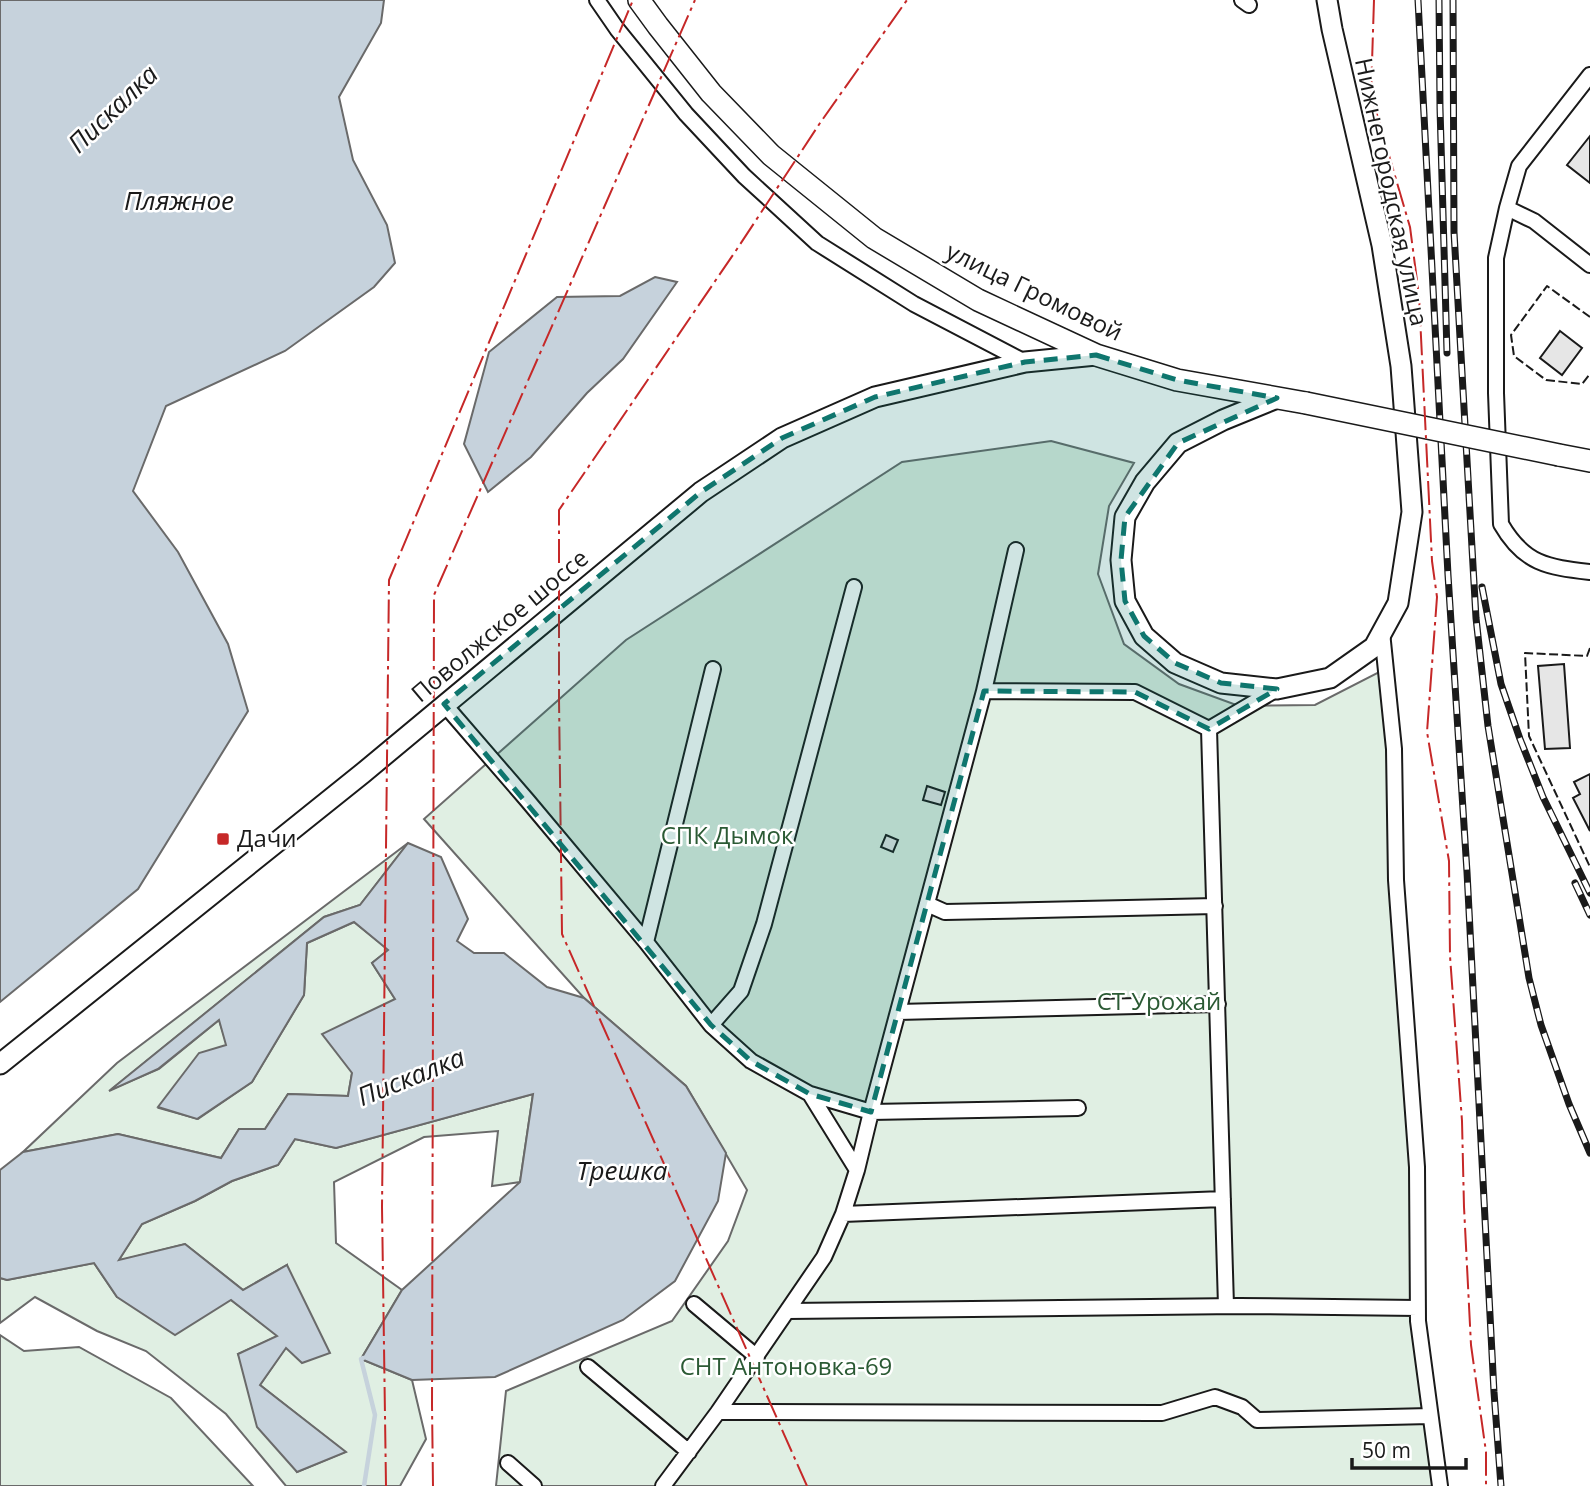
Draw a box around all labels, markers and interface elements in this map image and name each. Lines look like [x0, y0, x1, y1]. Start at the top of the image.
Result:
street label: Нижнегородская улица [1348, 55, 1437, 329]
water label: Пискалка [59, 56, 166, 160]
water label: Пляжное [124, 182, 234, 218]
street label: улица Громовой [941, 234, 1129, 348]
street label: Поволжское шоссе [403, 541, 595, 709]
park label: СПК Дымок [661, 818, 794, 851]
place label: Дачи [237, 821, 297, 854]
marker: Дачи [215, 831, 231, 847]
park label: СТ Урожай [1097, 984, 1221, 1017]
water label: Пискалка [352, 1038, 470, 1114]
water label: Трешка [577, 1152, 668, 1188]
park label: СНТ Антоновка-69 [680, 1349, 892, 1382]
scale bar [1352, 1426, 1466, 1470]
text: 50 m [1362, 1436, 1411, 1464]

